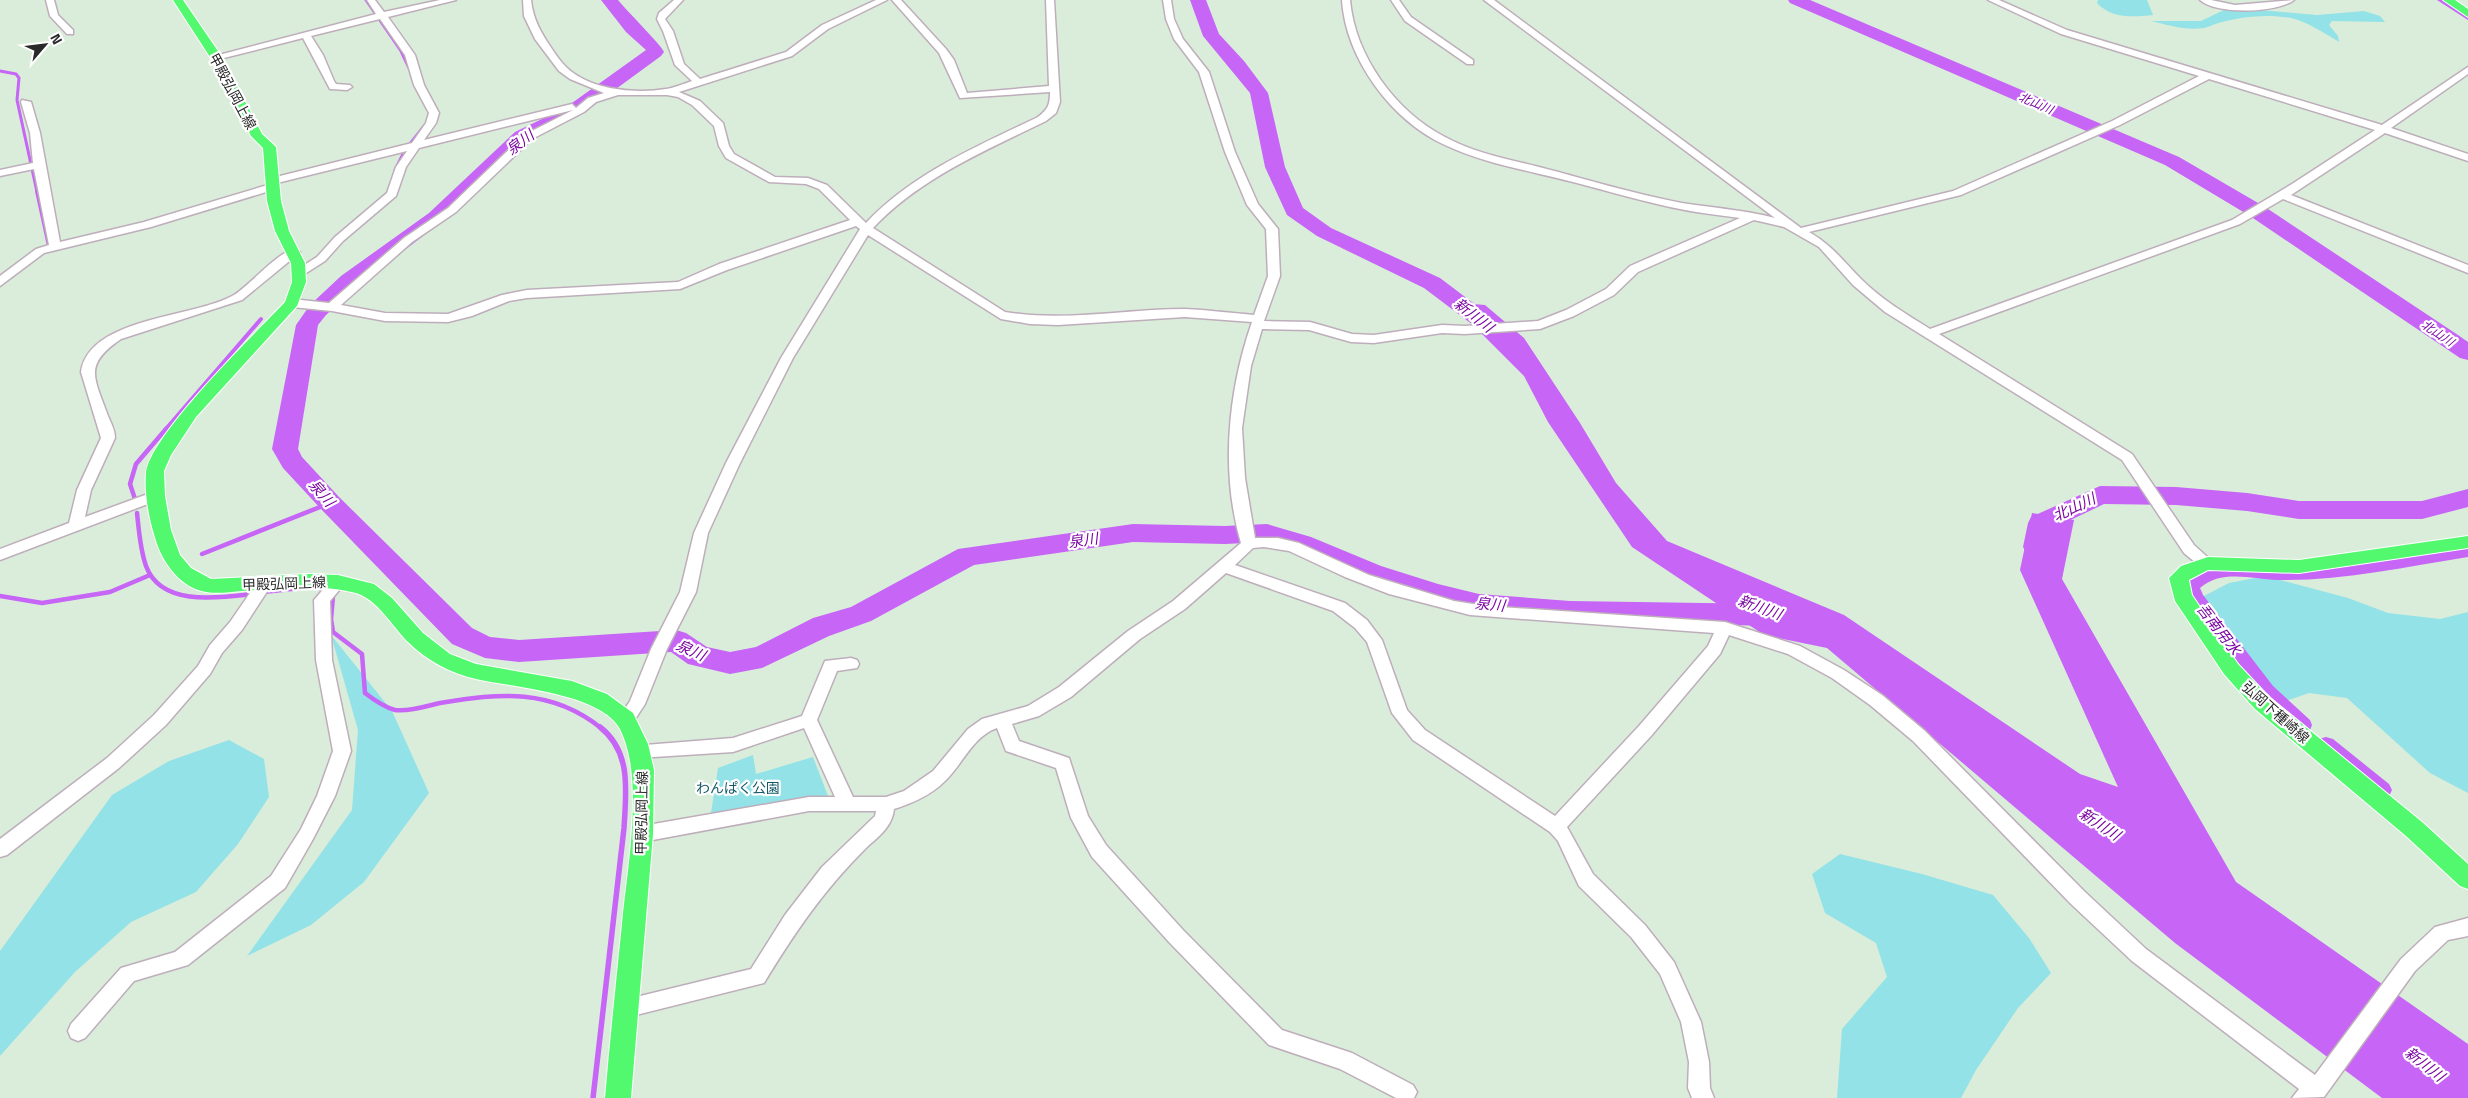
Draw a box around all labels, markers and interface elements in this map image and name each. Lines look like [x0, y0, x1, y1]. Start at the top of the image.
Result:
north arrow [20, 20, 70, 70]
text: N [45, 29, 68, 48]
street label: 甲殿弘岡上線 [204, 49, 262, 133]
water label: 北山川 [2016, 87, 2058, 120]
water label: 泉川 [501, 123, 540, 160]
water label: 新川川 [1449, 292, 1500, 339]
water label: 北山川 [2418, 315, 2460, 352]
water label: 泉川 [303, 474, 342, 513]
water label: 北山川 [2049, 486, 2101, 527]
water label: 泉川 [1067, 526, 1101, 553]
street label: 甲殿弘岡上線 [242, 571, 326, 595]
water label: 新川川 [1735, 588, 1787, 626]
water label: 泉川 [1474, 591, 1508, 617]
water label: 吾南用水 [2191, 598, 2248, 661]
water label: 泉川 [673, 633, 711, 667]
street label: 弘岡下種崎線 [2238, 676, 2314, 748]
street label: 甲殿弘岡上線 [630, 771, 652, 855]
park label: わんぱく公園 [696, 777, 780, 798]
water label: 新川川 [2075, 802, 2127, 847]
water label: 新川川 [2400, 1041, 2451, 1088]

